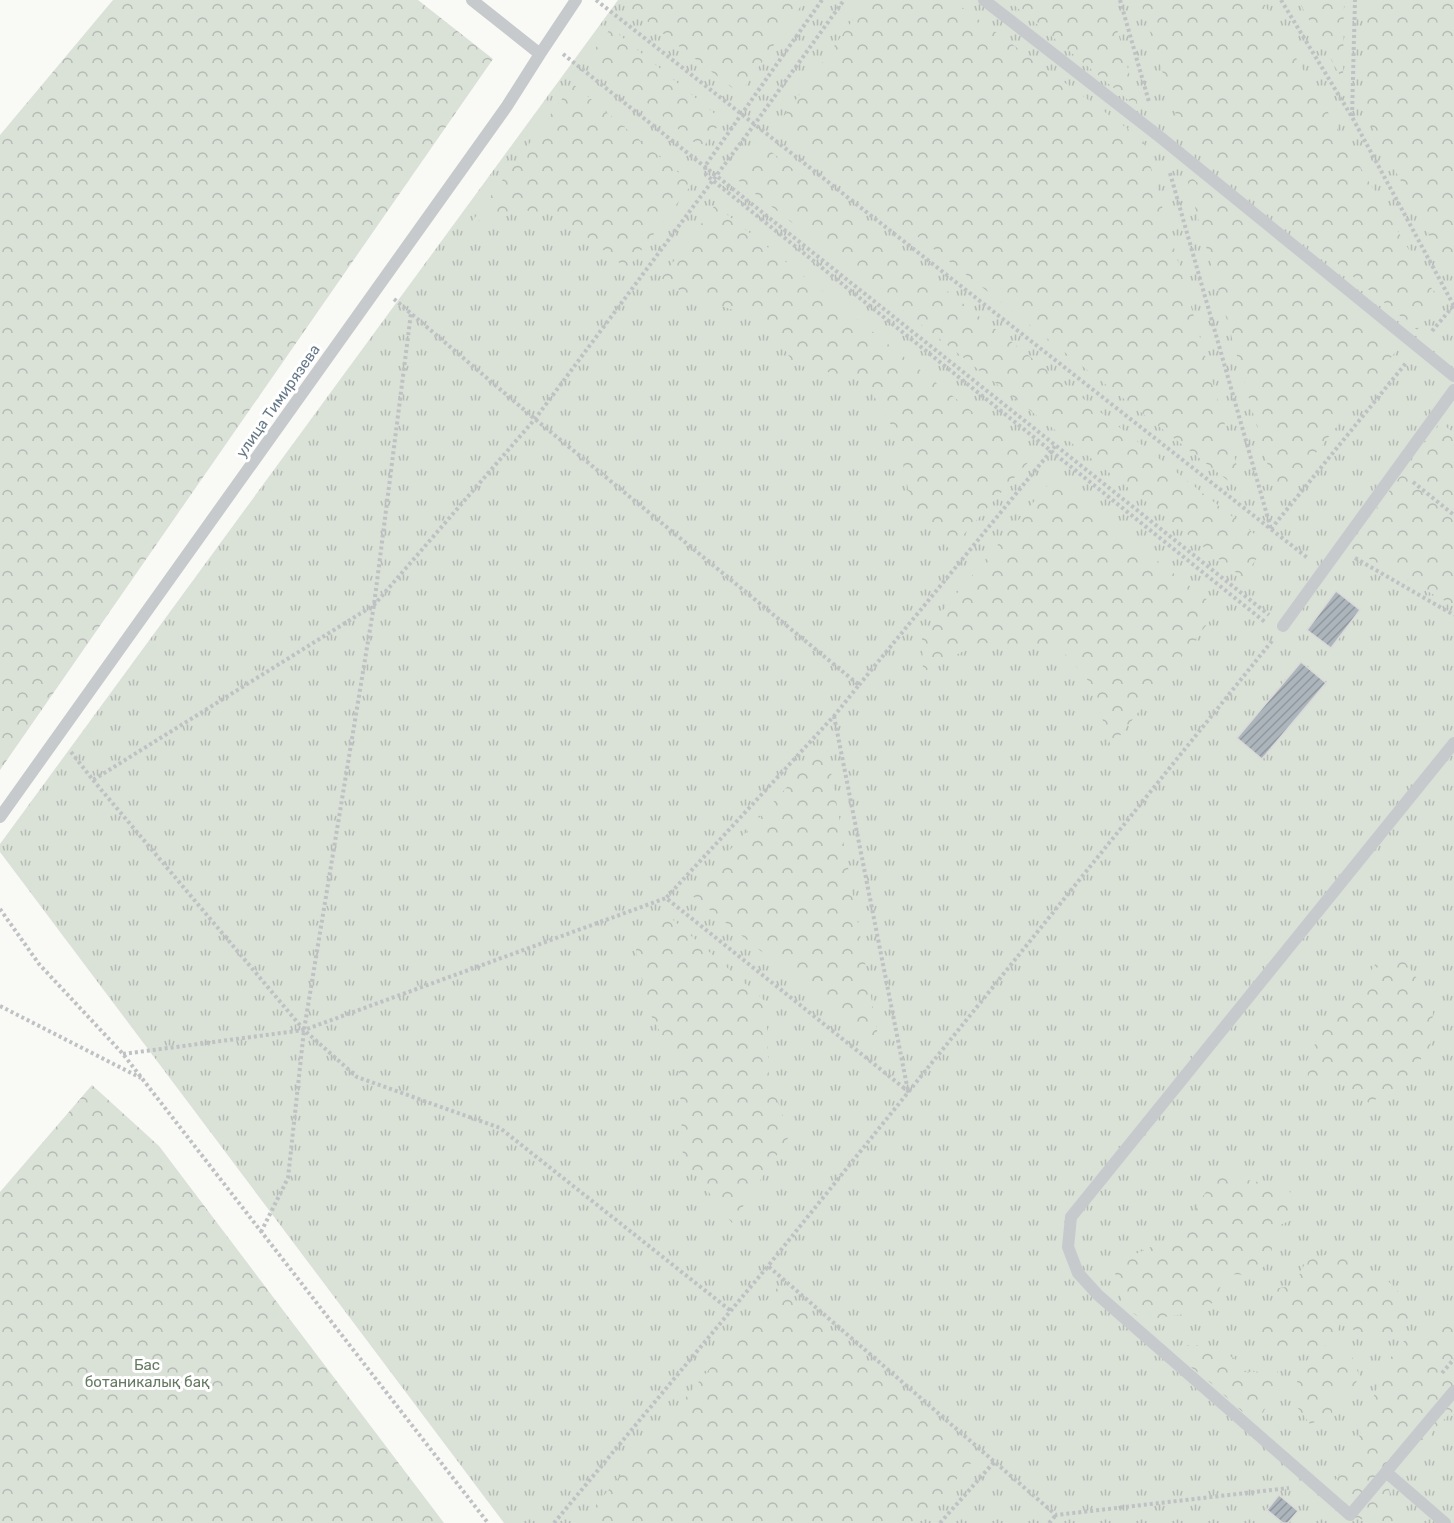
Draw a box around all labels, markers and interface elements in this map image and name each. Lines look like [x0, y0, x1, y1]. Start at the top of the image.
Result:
street label: улица Тимирязева [232, 341, 324, 461]
park label: Бас ботаникалық бақ [85, 1356, 210, 1391]

